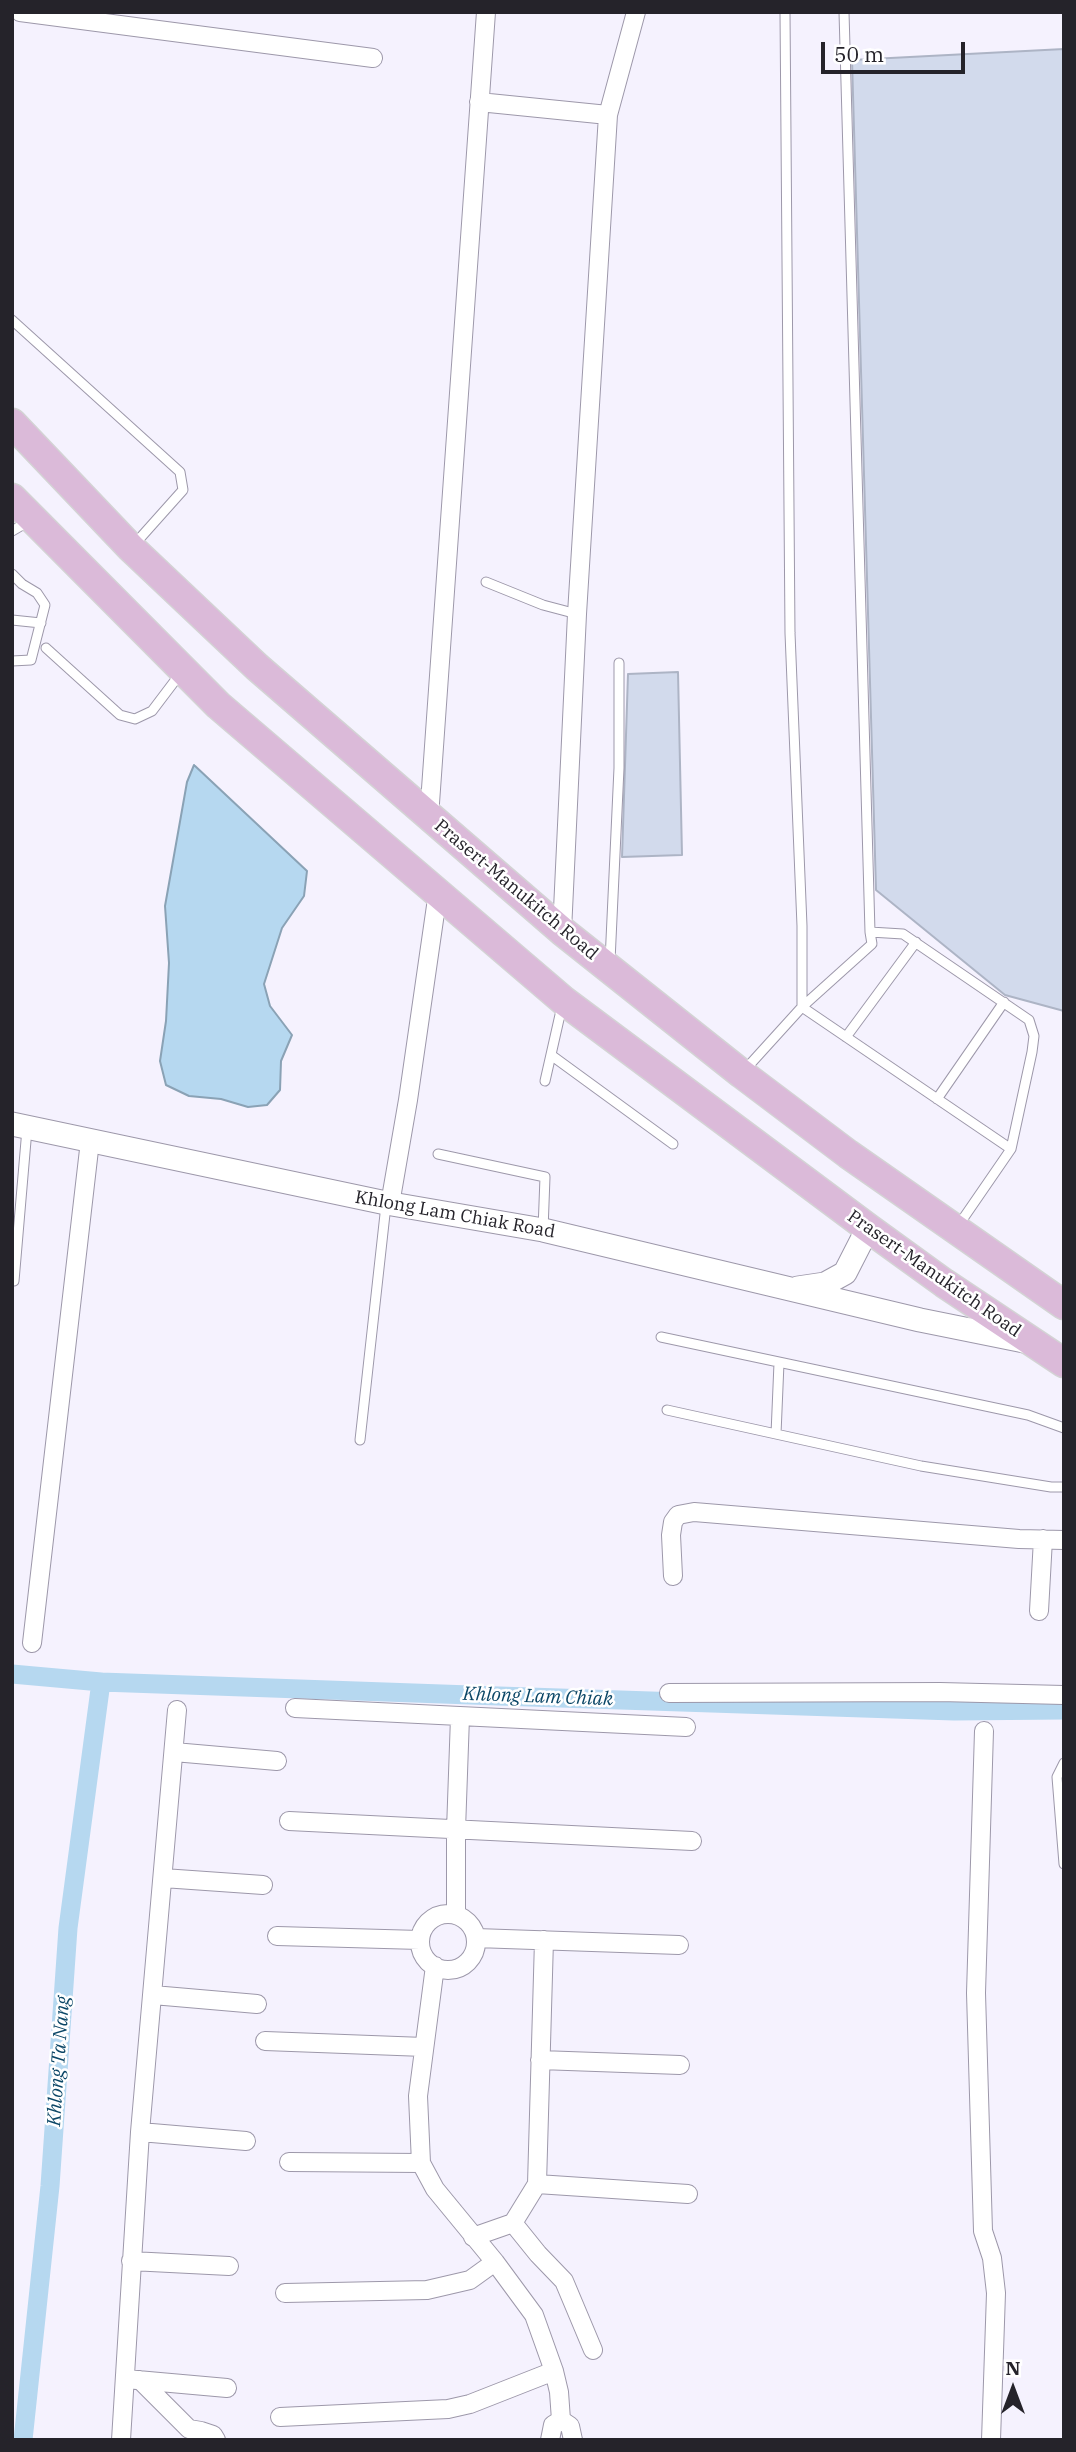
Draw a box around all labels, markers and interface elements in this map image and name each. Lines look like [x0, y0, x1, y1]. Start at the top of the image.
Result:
scale bar [824, 28, 968, 72]
text: 50 m [834, 40, 884, 68]
street label: Prasert-Manukitch Road [430, 815, 602, 965]
street label: Khlong Lam Chiak Road [353, 1187, 557, 1243]
street label: Prasert-Manukitch Road [843, 1206, 1025, 1342]
water label: Khlong Lam Chiak [463, 1683, 613, 1711]
water label: Khlong Ta Nang [43, 1995, 75, 2127]
north arrow [978, 2354, 1048, 2424]
text: N [1005, 2356, 1021, 2380]

